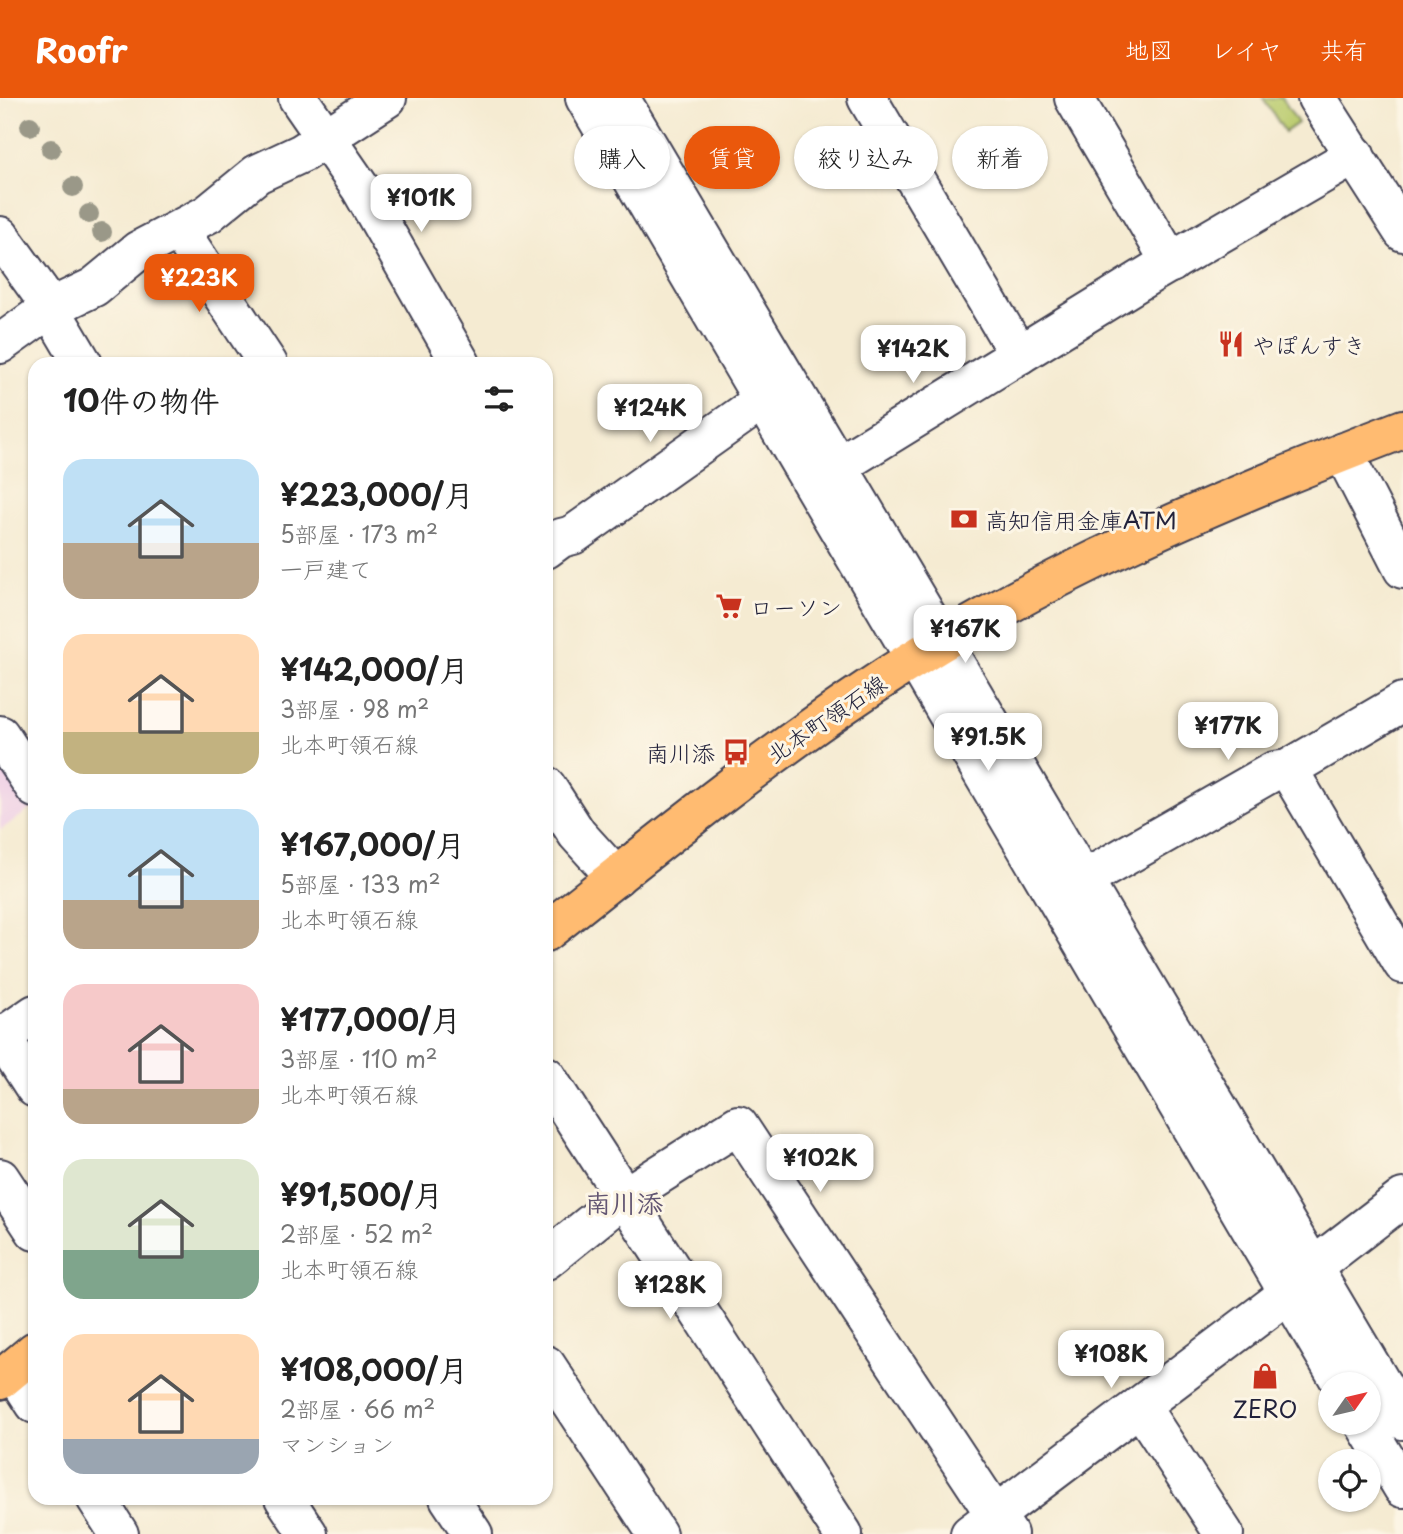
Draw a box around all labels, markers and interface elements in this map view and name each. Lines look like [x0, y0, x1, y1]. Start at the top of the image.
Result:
text: Roofr [35, 24, 128, 74]
text: 地図 [1125, 31, 1173, 67]
text: レイヤ [1211, 31, 1282, 67]
text: 共有 [1320, 31, 1368, 67]
chip: 購入 [574, 126, 670, 189]
chip: 賃貸 [684, 126, 780, 189]
chip: 絞り込み [794, 126, 938, 189]
chip: 新着 [952, 126, 1048, 189]
pin: ¥101K [372, 174, 470, 234]
text: ¥101K [387, 179, 456, 214]
pin: ¥223K [150, 254, 248, 314]
text: ¥223K [160, 259, 238, 294]
pin: ¥142K [864, 326, 962, 385]
place label: やぽんすき [1252, 327, 1366, 362]
restaurant icon: やぽんすき [1216, 329, 1246, 359]
text: ¥142K [877, 330, 949, 365]
text: 10件の物件 [63, 377, 220, 422]
icon: filters [480, 380, 518, 418]
pin: ¥124K [601, 384, 699, 444]
text: ¥124K [613, 389, 687, 424]
text: ¥223,000/月 [280, 471, 474, 516]
icon: home [119, 487, 203, 571]
place label: 高知信用金庫ATM [985, 502, 1177, 537]
bank icon: 高知信用金庫ATM [949, 504, 979, 534]
text: 5部屋 · 173 m² [280, 516, 438, 551]
text: 一戸建て [280, 551, 372, 586]
place label: ローソン [750, 589, 842, 624]
supermarket icon: ローソン [714, 591, 744, 621]
pin: ¥167K [916, 606, 1014, 665]
text: ¥167K [929, 610, 1001, 645]
text: ¥142,000/月 [280, 646, 469, 691]
icon: home [119, 662, 203, 746]
street label: 北本町領石線 [759, 665, 893, 771]
text: 3部屋 · 98 m² [280, 691, 429, 726]
pin: ¥177K [1179, 702, 1277, 762]
text: ¥177K [1194, 707, 1262, 742]
pin: ¥91.5K [931, 714, 1045, 773]
text: ¥91.5K [950, 718, 1026, 753]
text: 北本町領石線 [280, 726, 418, 761]
place label: 南川添 [646, 735, 715, 770]
bus stop icon: 南川添 [721, 737, 751, 767]
text: ¥167,000/月 [280, 821, 465, 866]
icon: home [119, 837, 203, 921]
text: 5部屋 · 133 m² [280, 866, 441, 901]
text: 北本町領石線 [280, 901, 418, 936]
text: ¥177,000/月 [280, 996, 461, 1041]
icon: home [119, 1012, 203, 1096]
text: 3部屋 · 110 m² [280, 1041, 438, 1076]
text: 北本町領石線 [280, 1076, 418, 1111]
pin: ¥102K [771, 1134, 869, 1194]
text: ¥102K [782, 1139, 858, 1174]
text: ¥91,500/月 [280, 1171, 443, 1216]
district label: 南川添 [585, 1183, 663, 1222]
icon: home [119, 1187, 203, 1271]
text: 2部屋 · 52 m² [280, 1216, 433, 1251]
text: 北本町領石線 [280, 1251, 418, 1286]
pin: ¥128K [621, 1262, 719, 1321]
text: ¥128K [634, 1266, 706, 1301]
pin: ¥108K [1062, 1330, 1160, 1390]
text: ¥108K [1074, 1335, 1148, 1370]
text: ¥108,000/月 [280, 1346, 468, 1391]
shop icon: ZERO [1250, 1361, 1280, 1391]
icon: home [119, 1362, 203, 1446]
north arrow [1318, 1372, 1381, 1435]
map controls [1318, 1372, 1381, 1512]
text: 2部屋 · 66 m² [280, 1391, 435, 1426]
place label: ZERO [1232, 1391, 1298, 1426]
text: マンション [280, 1426, 394, 1461]
button: locate [1318, 1449, 1381, 1512]

